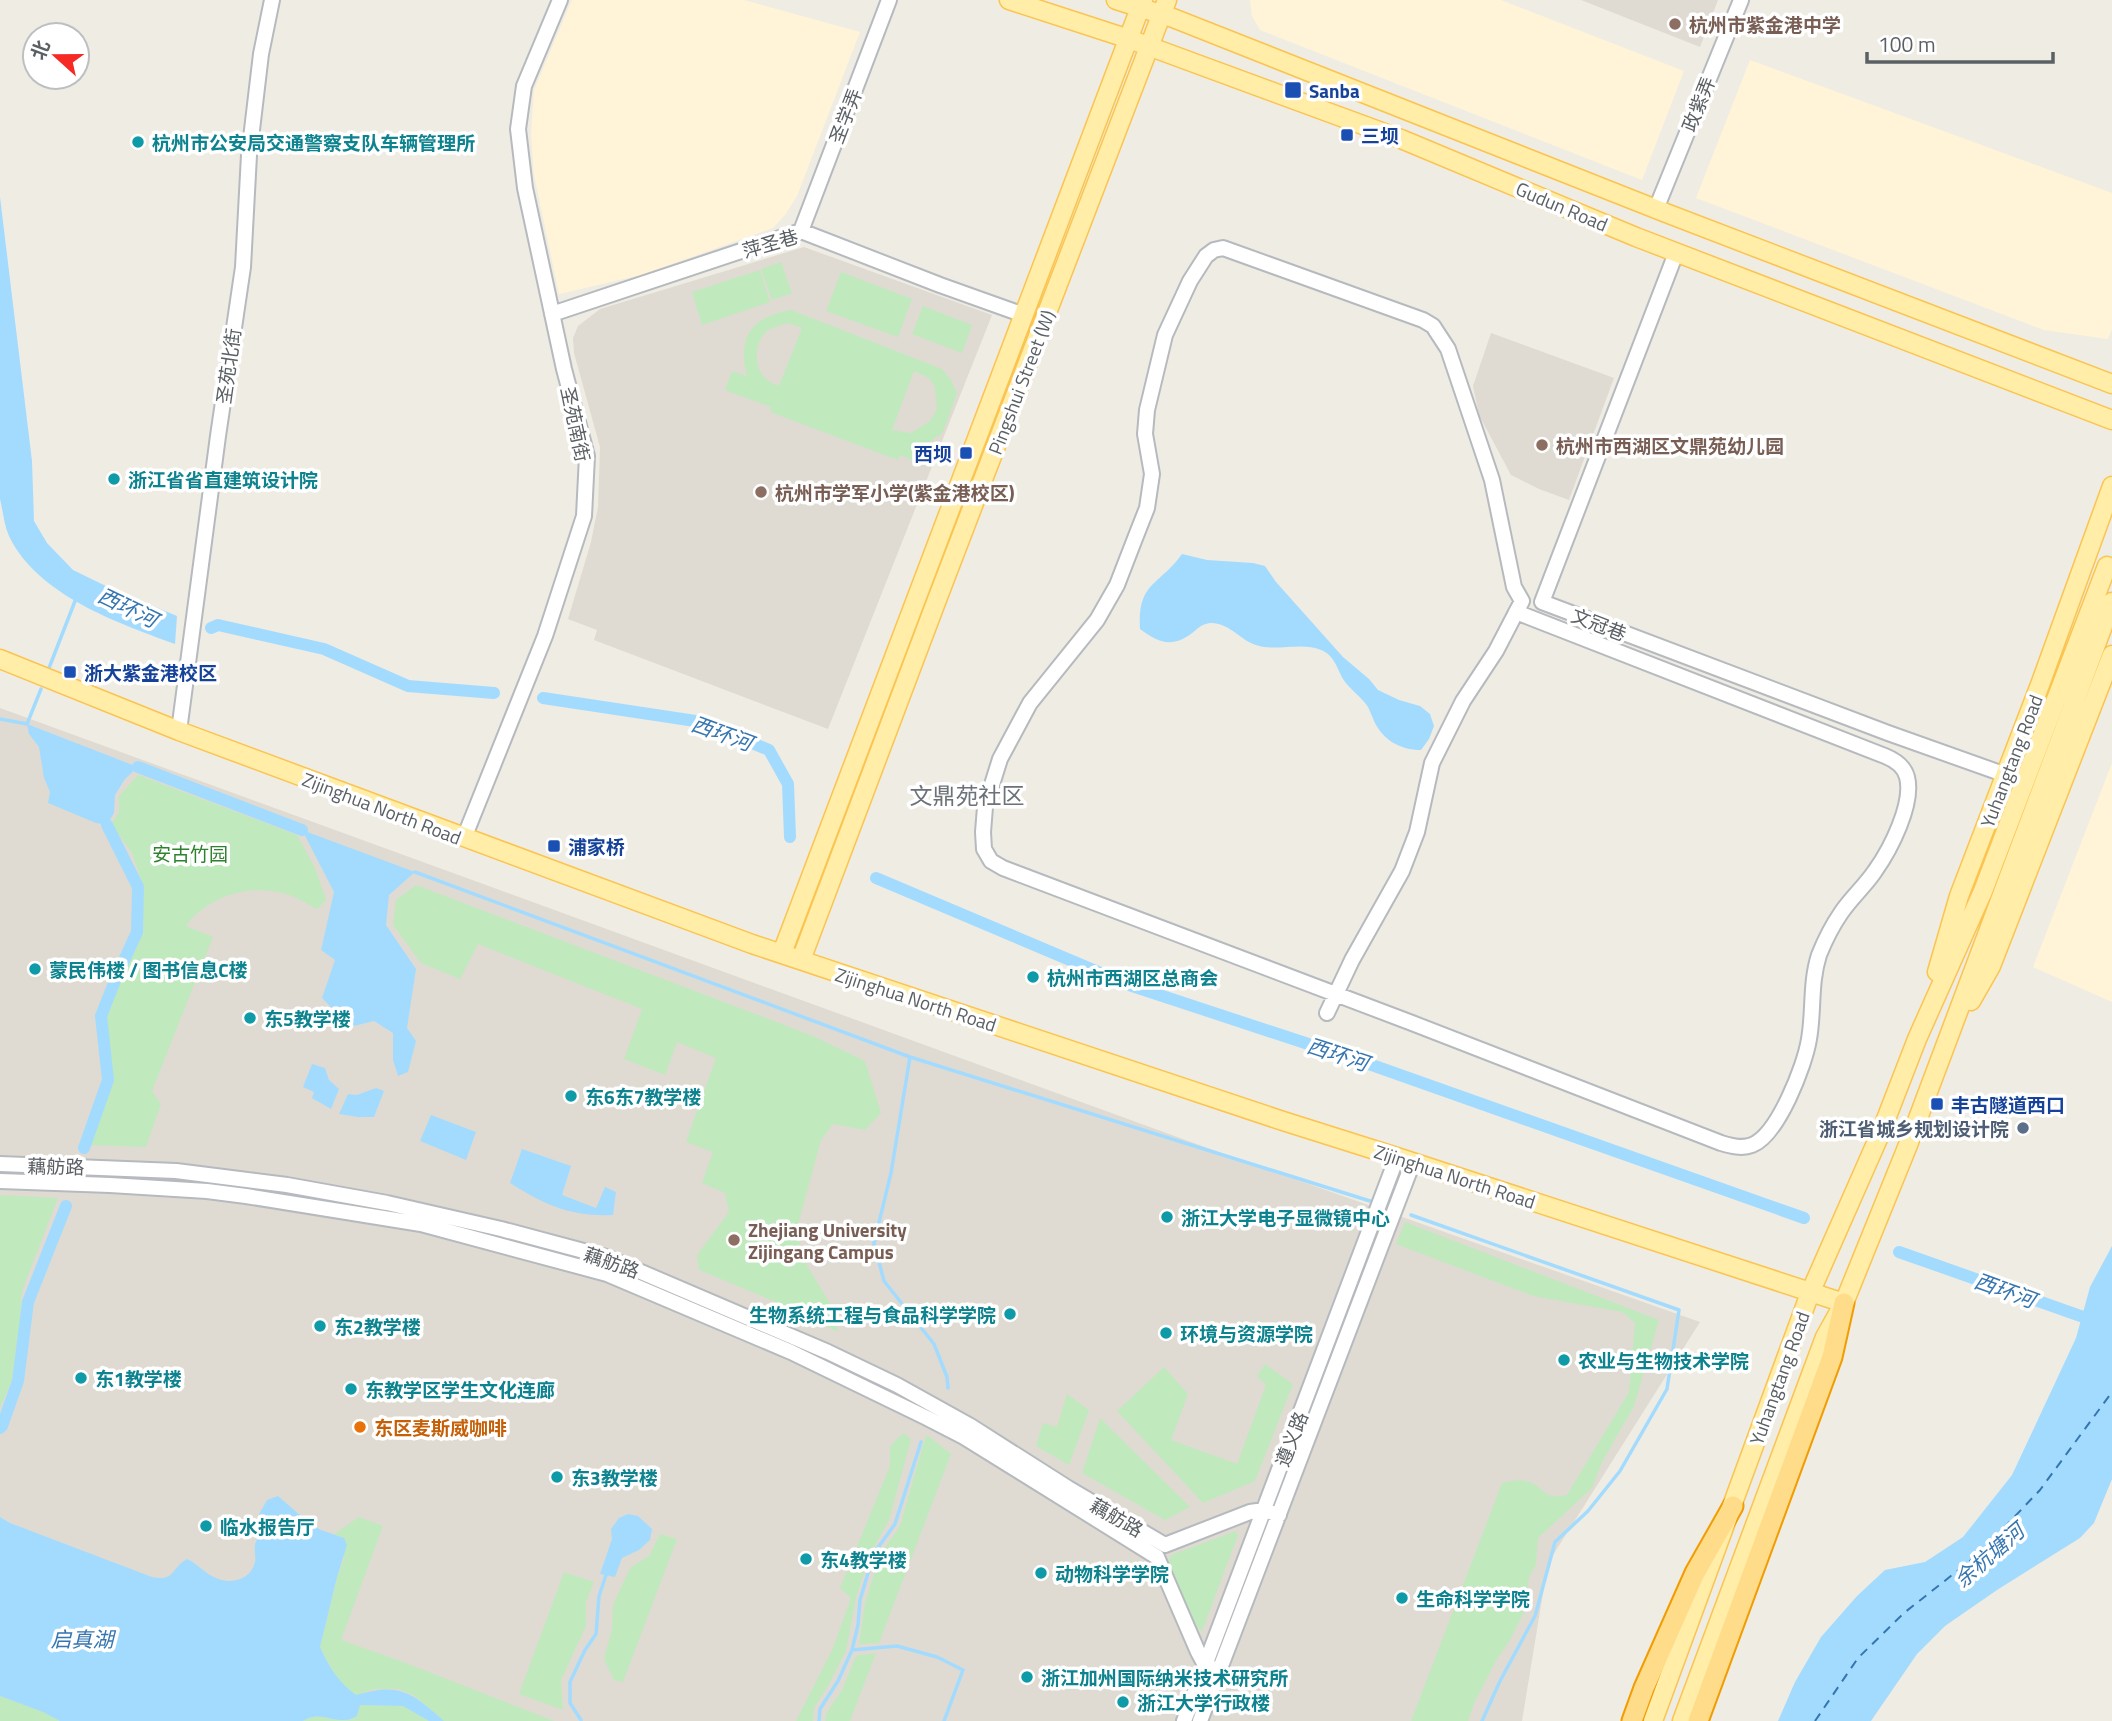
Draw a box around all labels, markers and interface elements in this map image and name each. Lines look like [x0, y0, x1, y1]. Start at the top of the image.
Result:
place label: 杭州市紫金港中学 [1689, 10, 1841, 39]
marker: 杭州市紫金港中学 [1667, 16, 1683, 32]
north arrow [21, 21, 91, 91]
scale bar [1867, 21, 2052, 65]
text: 100 m [1878, 28, 1935, 60]
text: 北 [23, 36, 57, 64]
street label: 政紫弄 [1674, 72, 1722, 136]
place label: Sanba [1309, 76, 1360, 105]
marker: Sanba [1283, 80, 1303, 100]
street label: 圣学弄 [821, 84, 869, 148]
place label: 三坝 [1361, 121, 1399, 150]
marker: 三坝 [1339, 127, 1355, 143]
place label: 杭州市公安局交通警察支队车辆管理所 [152, 128, 475, 157]
marker: 杭州市公安局交通警察支队车辆管理所 [130, 134, 146, 150]
street label: Gudun Road [1511, 174, 1613, 238]
street label: 萍圣巷 [739, 221, 801, 265]
street label: Pingshui Street (W) [980, 305, 1062, 459]
street label: 圣苑北街 [208, 326, 248, 406]
street label: 圣苑南街 [554, 384, 598, 464]
place label: 杭州市西湖区文鼎苑幼儿园 [1556, 431, 1784, 460]
marker: 杭州市西湖区文鼎苑幼儿园 [1534, 437, 1550, 453]
place label: 西坝 [914, 439, 952, 468]
marker: 西坝 [958, 445, 974, 461]
place label: 浙江省省直建筑设计院 [128, 465, 318, 494]
marker: 浙江省省直建筑设计院 [106, 471, 122, 487]
place label: 杭州市学军小学(紫金港校区) [775, 478, 1015, 507]
marker: 杭州市学军小学(紫金港校区) [753, 484, 769, 500]
water label: 西环河 [93, 579, 167, 637]
street label: 文冠巷 [1567, 600, 1631, 648]
place label: 浙大紫金港校区 [84, 658, 217, 687]
marker: 浙大紫金港校区 [62, 664, 78, 680]
street label: Yuhangtang Road [1972, 690, 2050, 832]
water label: 西环河 [687, 707, 761, 760]
street label: Zijinghua North Road [298, 764, 466, 852]
district label: 文鼎苑社区 [910, 778, 1025, 813]
place label: 浦家桥 [568, 832, 625, 861]
marker: 浦家桥 [546, 838, 562, 854]
park label: 安古竹园 [152, 839, 228, 868]
place label: 蒙民伟楼 / 图书信息C楼 [49, 955, 248, 984]
street label: Zijinghua North Road [832, 959, 1000, 1039]
marker: 蒙民伟楼 / 图书信息C楼 [27, 961, 43, 977]
place label: 杭州市西湖区总商会 [1047, 963, 1218, 992]
marker: 杭州市西湖区总商会 [1025, 969, 1041, 985]
place label: 东5教学楼 [264, 1004, 351, 1033]
marker: 东5教学楼 [242, 1010, 258, 1026]
water label: 西环河 [1303, 1029, 1377, 1080]
place label: 东6东7教学楼 [585, 1082, 701, 1111]
marker: 东6东7教学楼 [563, 1088, 579, 1104]
place label: 丰古隧道西口 [1951, 1090, 2065, 1119]
marker: 丰古隧道西口 [1929, 1096, 1945, 1112]
place label: 浙江省城乡规划设计院 [1819, 1114, 2009, 1143]
marker: 浙江省城乡规划设计院 [2015, 1120, 2031, 1136]
street label: Zijinghua North Road [1371, 1136, 1539, 1216]
street label: 藕舫路 [27, 1151, 85, 1181]
place label: 浙江大学电子显微镜中心 [1181, 1203, 1390, 1232]
marker: 浙江大学电子显微镜中心 [1159, 1209, 1175, 1225]
place label: Zhejiang University Zijingang Campus [748, 1215, 907, 1266]
marker: Zhejiang University Zijingang Campus [726, 1232, 742, 1248]
street label: 藕舫路 [580, 1239, 644, 1285]
water label: 西环河 [1970, 1264, 2044, 1317]
place label: 生物系统工程与食品科学学院 [749, 1300, 996, 1329]
marker: 生物系统工程与食品科学学院 [1002, 1306, 1018, 1322]
street label: Yuhangtang Road [1741, 1307, 1817, 1449]
place label: 东2教学楼 [334, 1312, 421, 1341]
marker: 东2教学楼 [312, 1318, 328, 1334]
place label: 环境与资源学院 [1180, 1319, 1313, 1348]
marker: 环境与资源学院 [1158, 1325, 1174, 1341]
place label: 农业与生物技术学院 [1578, 1346, 1749, 1375]
marker: 农业与生物技术学院 [1556, 1352, 1572, 1368]
place label: 东1教学楼 [95, 1364, 182, 1393]
marker: 东1教学楼 [73, 1370, 89, 1386]
place label: 东教学区学生文化连廊 [365, 1375, 555, 1404]
marker: 东教学区学生文化连廊 [343, 1381, 359, 1397]
street label: 遵义路 [1267, 1407, 1315, 1471]
place label: 东区麦斯威咖啡 [374, 1413, 507, 1442]
marker: 东区麦斯威咖啡 [352, 1419, 368, 1435]
place label: 东3教学楼 [571, 1463, 658, 1492]
marker: 东3教学楼 [549, 1469, 565, 1485]
street label: 藕舫路 [1085, 1490, 1149, 1544]
place label: 临水报告厅 [220, 1512, 315, 1541]
water label: 余杭塘河 [1947, 1513, 2034, 1595]
marker: 临水报告厅 [198, 1518, 214, 1534]
place label: 东4教学楼 [820, 1545, 907, 1574]
marker: 东4教学楼 [798, 1551, 814, 1567]
place label: 动物科学学院 [1055, 1559, 1169, 1588]
marker: 动物科学学院 [1033, 1565, 1049, 1581]
place label: 生命科学学院 [1416, 1584, 1530, 1613]
marker: 生命科学学院 [1394, 1590, 1410, 1606]
water label: 启真湖 [51, 1623, 116, 1655]
place label: 浙江加州国际纳米技术研究所 [1041, 1663, 1288, 1692]
marker: 浙江加州国际纳米技术研究所 [1019, 1669, 1035, 1685]
place label: 浙江大学行政楼 [1137, 1688, 1270, 1717]
marker: 浙江大学行政楼 [1115, 1694, 1131, 1710]

